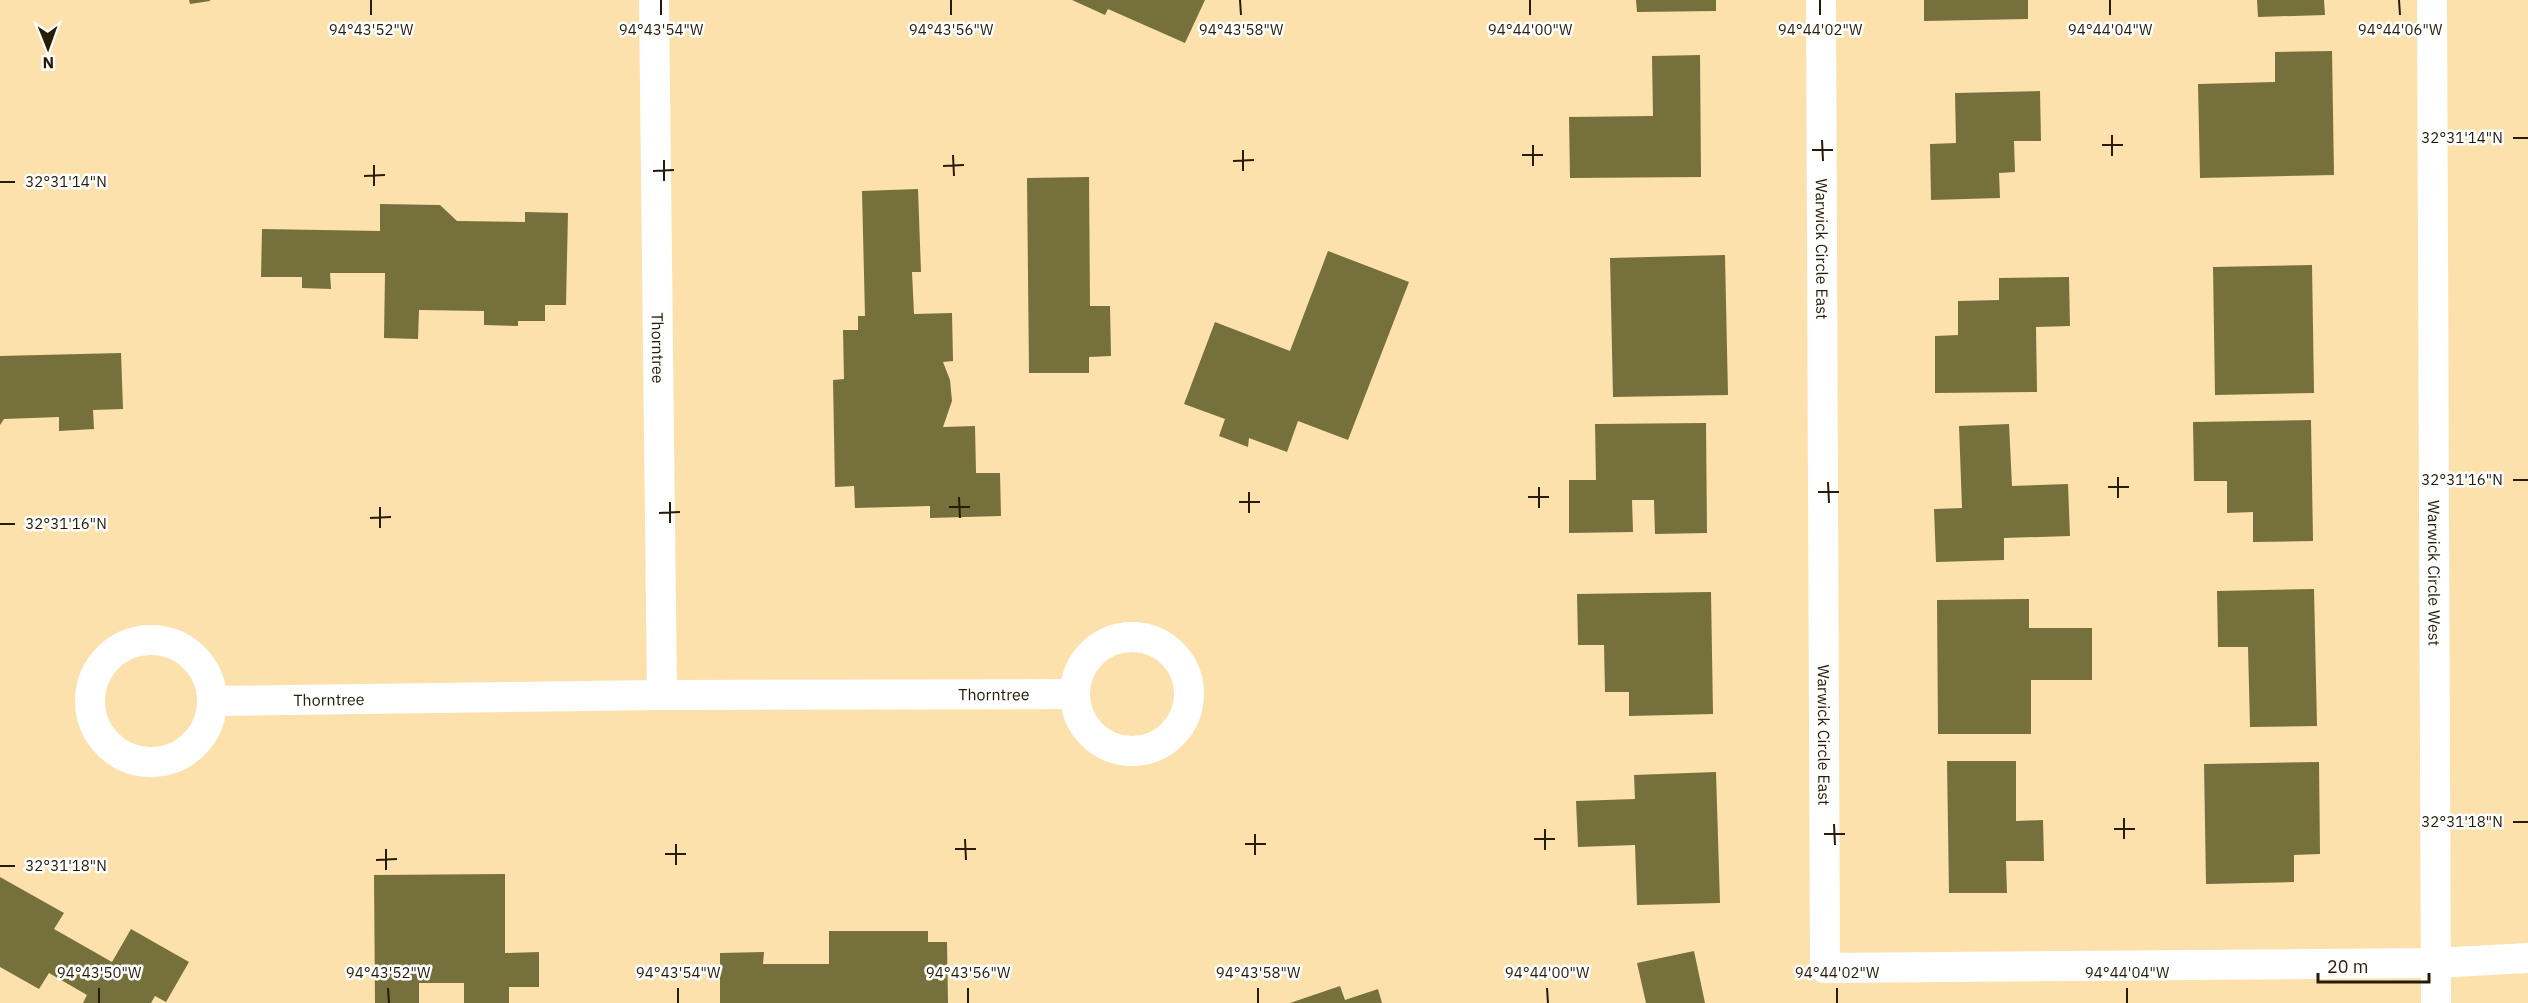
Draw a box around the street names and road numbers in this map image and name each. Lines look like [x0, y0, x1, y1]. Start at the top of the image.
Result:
street label: Warwick Circle East [1812, 178, 1832, 320]
street label: Thorntree [648, 312, 668, 384]
street label: Warwick Circle West [2424, 500, 2445, 646]
street label: Warwick Circle East [1814, 664, 1834, 806]
street label: Thorntree [958, 684, 1030, 704]
street label: Thorntree [293, 689, 365, 710]

